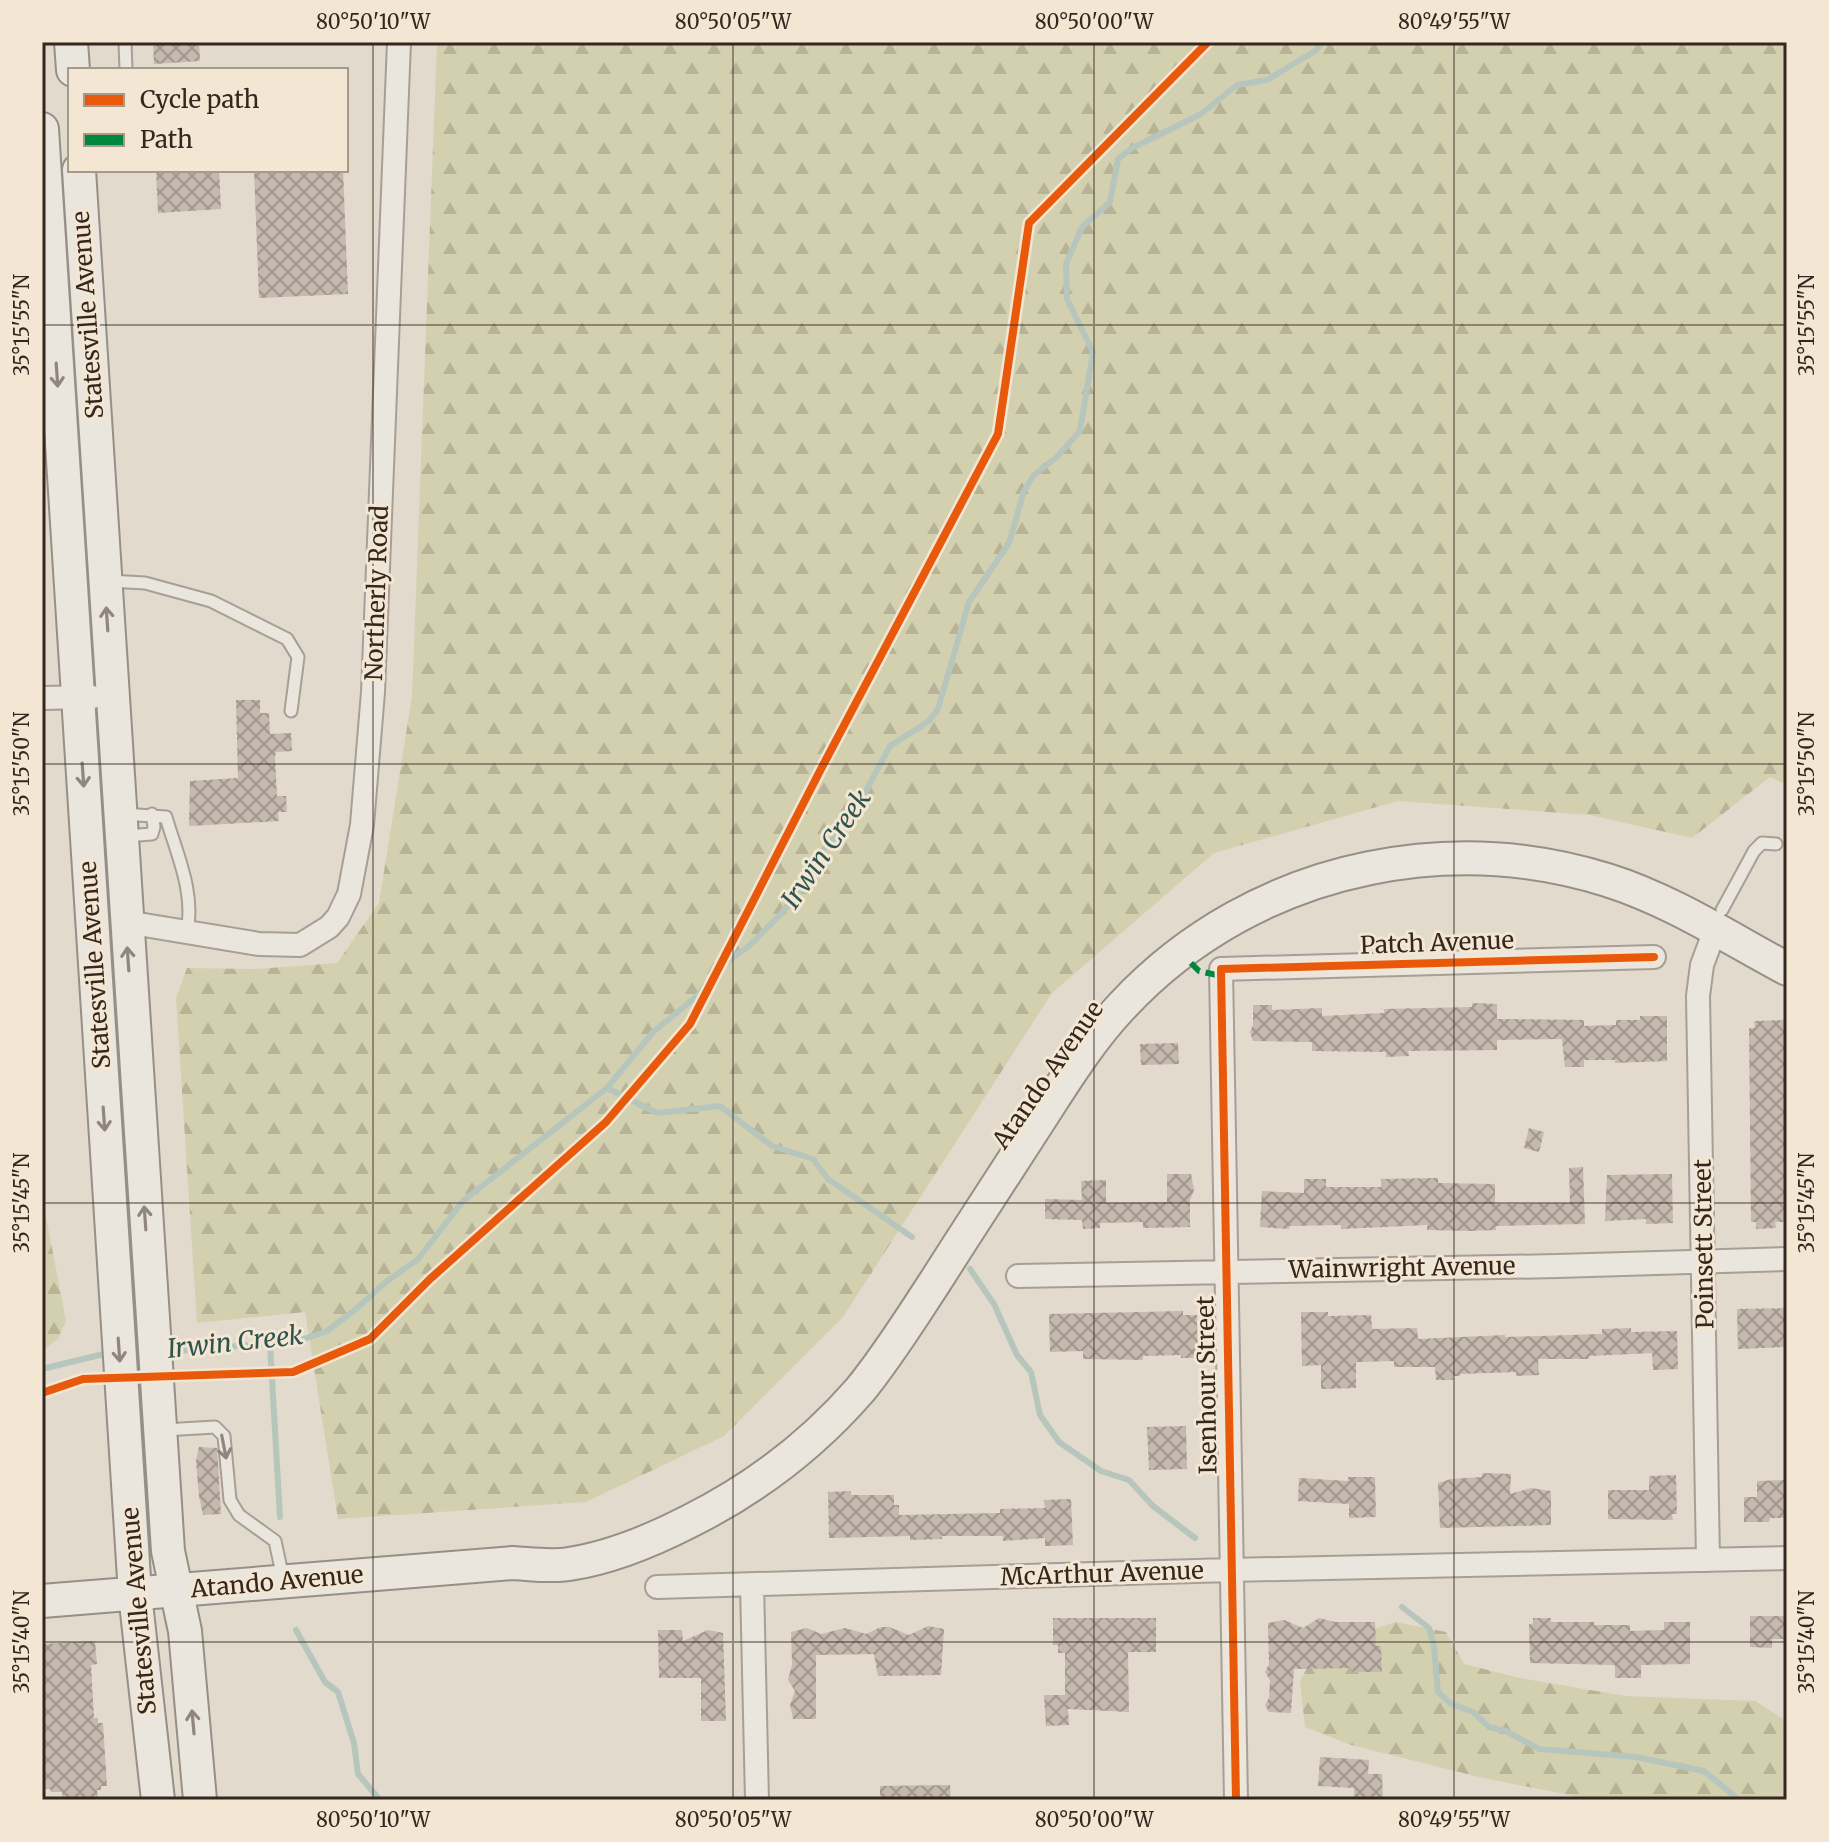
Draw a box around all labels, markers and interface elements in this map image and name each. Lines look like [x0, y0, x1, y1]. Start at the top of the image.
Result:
text: 80°50'10"W [316, 9, 431, 34]
text: 80°50'05"W [675, 9, 792, 34]
text: 80°50'00"W [1035, 9, 1154, 34]
text: 80°49'55"W [1398, 9, 1511, 34]
legend [68, 68, 348, 172]
text: Cycle path [140, 84, 259, 115]
text: Path [140, 124, 193, 155]
street label: Statesville Avenue [65, 210, 110, 420]
text: 35°15'55"N [9, 273, 34, 376]
text: 35°15'55"N [1794, 273, 1819, 376]
one-way arrow [50, 361, 65, 388]
street label: Northerly Road [358, 505, 395, 681]
one-way arrow [99, 606, 114, 633]
text: 35°15'50"N [9, 711, 34, 816]
text: 35°15'50"N [1794, 711, 1819, 816]
one-way arrow [76, 761, 91, 788]
water label: Irwin Creek [774, 783, 877, 914]
street label: Statesville Avenue [72, 860, 117, 1070]
street label: Patch Avenue [1359, 924, 1515, 961]
one-way arrow [120, 946, 135, 973]
street label: Atando Avenue [985, 995, 1110, 1155]
one-way arrow [97, 1105, 112, 1131]
text: 35°15'45"N [9, 1152, 34, 1253]
text: 35°15'45"N [1794, 1152, 1819, 1253]
street label: Poinsett Street [1687, 1158, 1720, 1329]
one-way arrow [137, 1205, 152, 1232]
street label: Wainwright Avenue [1287, 1250, 1516, 1285]
street label: Isenhour Street [1189, 1295, 1224, 1475]
water label: Irwin Creek [165, 1318, 304, 1365]
one-way arrow [112, 1336, 127, 1363]
one-way arrow [217, 1433, 232, 1459]
street label: Statesville Avenue [114, 1506, 163, 1716]
street label: McArthur Avenue [1000, 1554, 1204, 1593]
street label: Atando Avenue [188, 1559, 365, 1605]
text: 35°15'40"N [9, 1590, 34, 1694]
text: 35°15'40"N [1794, 1590, 1819, 1694]
one-way arrow [185, 1709, 200, 1736]
text: 80°50'10"W [316, 1807, 431, 1832]
text: 80°50'05"W [675, 1807, 792, 1832]
text: 80°50'00"W [1035, 1807, 1154, 1832]
text: 80°49'55"W [1398, 1807, 1511, 1832]

